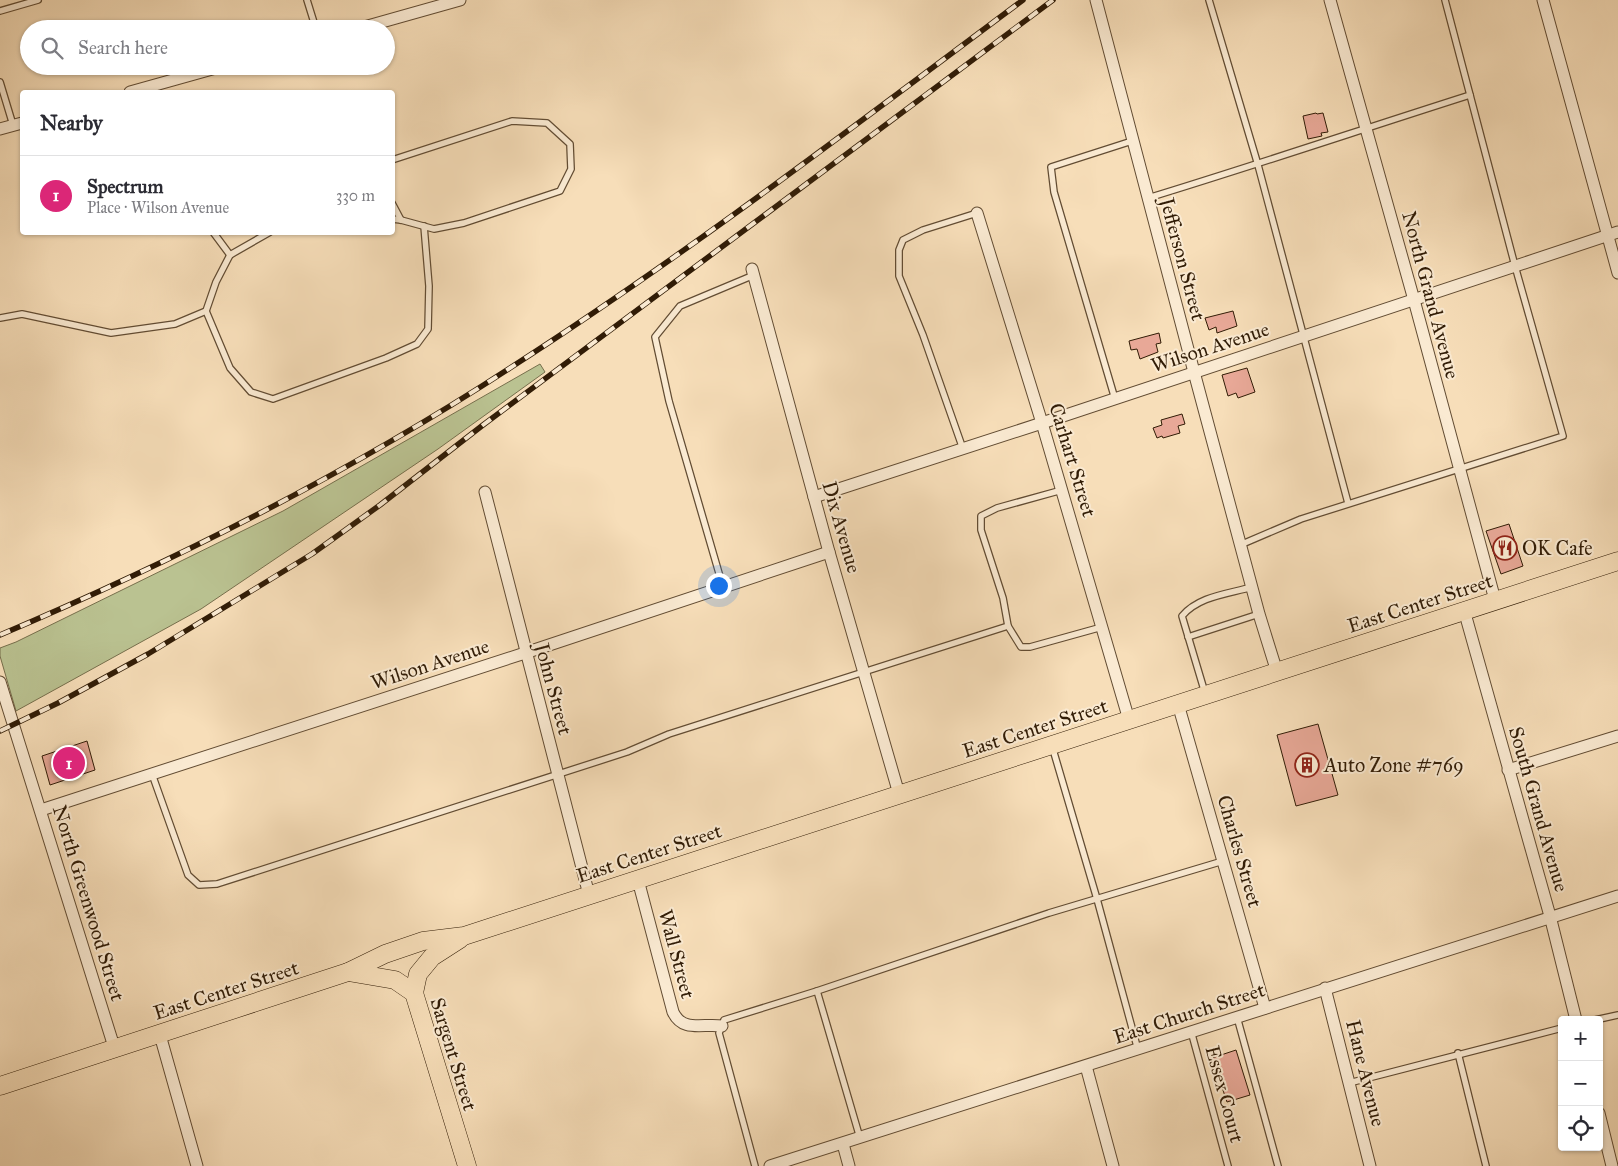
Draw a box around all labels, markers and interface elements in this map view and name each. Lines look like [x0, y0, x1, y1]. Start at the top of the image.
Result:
search box [20, 20, 395, 75]
icon: search [38, 34, 66, 62]
text: Search here [78, 36, 168, 59]
text: Nearby [40, 110, 103, 136]
text: Spectrum [87, 175, 163, 198]
text: 1 [53, 186, 59, 205]
text: 330 m [336, 186, 375, 205]
street label: Jefferson Street [1154, 193, 1211, 323]
text: Place · Wilson Avenue [87, 198, 229, 217]
street label: North Grand Avenue [1397, 209, 1465, 381]
street label: Wilson Avenue [1148, 317, 1272, 377]
street label: Carhart Street [1044, 400, 1102, 520]
street label: Dix Avenue [817, 478, 867, 576]
restaurant icon: OK Cafe [1492, 535, 1518, 561]
place label: OK Cafe [1522, 536, 1593, 560]
street label: East Center Street [1344, 568, 1496, 638]
your location [706, 573, 732, 599]
street label: Wilson Avenue [368, 634, 492, 694]
street label: John Street [529, 639, 578, 738]
street label: East Center Street [959, 693, 1111, 763]
street label: South Grand Avenue [1504, 724, 1574, 894]
pin: 1 [53, 744, 85, 782]
building icon: Auto Zone #769 [1294, 752, 1320, 778]
place label: Auto Zone #769 [1323, 753, 1464, 777]
street label: Charles Street [1213, 792, 1267, 910]
street label: North Greenwood Street [48, 802, 130, 1004]
street label: East Center Street [573, 818, 725, 888]
street label: Wall Street [654, 907, 700, 1001]
street label: East Center Street [150, 955, 302, 1025]
street label: East Church Street [1110, 977, 1268, 1049]
street label: Sargent Street [424, 995, 483, 1114]
map controls [1558, 1016, 1603, 1151]
button: + [1558, 1016, 1603, 1061]
street label: Hane Avenue [1341, 1017, 1391, 1129]
street label: Essex Court [1201, 1043, 1249, 1145]
button: − [1558, 1061, 1603, 1106]
button: locate [1558, 1106, 1603, 1151]

